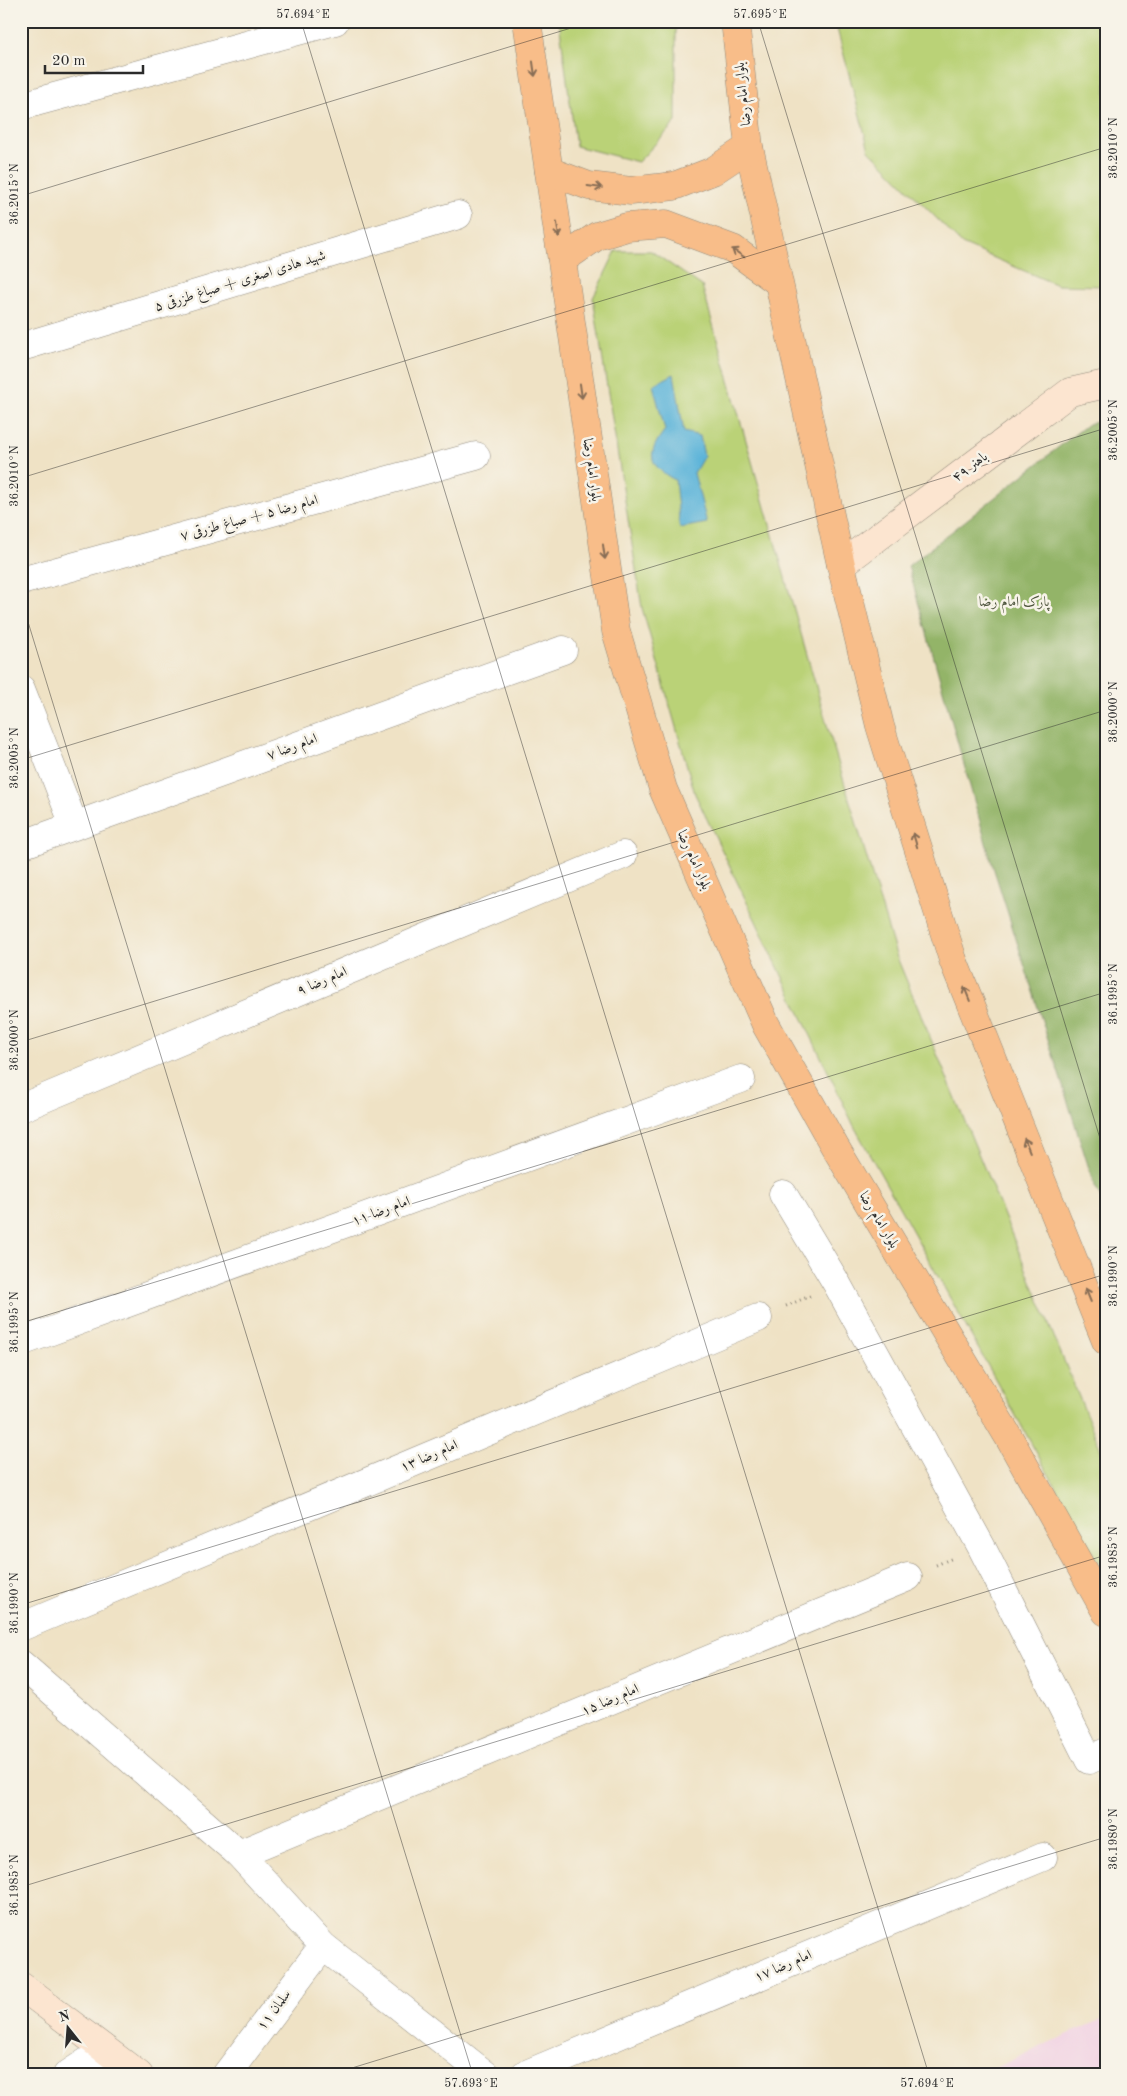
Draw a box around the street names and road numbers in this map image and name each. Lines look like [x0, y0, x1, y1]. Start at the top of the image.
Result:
street label: بلوار امام رضا [733, 61, 758, 126]
street label: شهید هادی اصغری + صباغ طزرقی ۵ [153, 248, 329, 318]
street label: بلوار امام رضا [576, 437, 603, 504]
street label: باهنر ۴۹ [950, 449, 991, 485]
street label: امام رضا ۵ + صباغ طزرقی ۷ [179, 493, 321, 548]
street label: امام رضا ۷ [265, 731, 321, 767]
street label: بلوار امام رضا [670, 828, 713, 894]
street label: امام رضا ۹ [295, 964, 351, 1002]
street label: بلوار امام رضا [852, 1189, 902, 1254]
street label: امام رضا ۱۱ [350, 1194, 414, 1233]
street label: امام رضا ۱۳ [398, 1438, 462, 1479]
street label: امام رضا ۱۵ [579, 1682, 643, 1723]
street label: امام رضا ۱۷ [752, 1948, 816, 1989]
street label: سلمان ۱۱ [255, 1987, 293, 2033]

